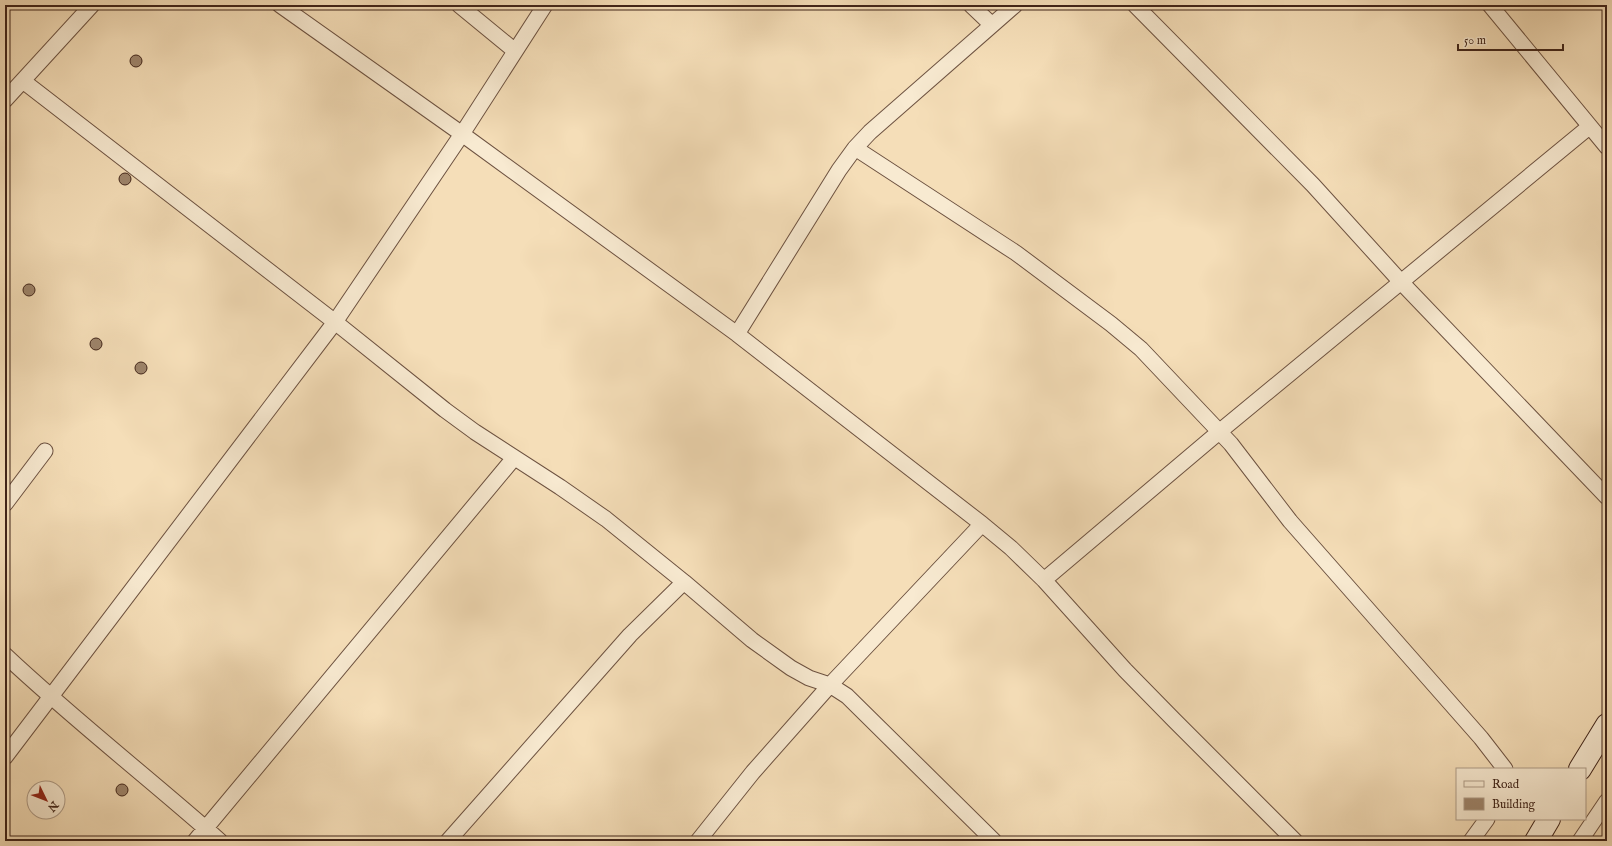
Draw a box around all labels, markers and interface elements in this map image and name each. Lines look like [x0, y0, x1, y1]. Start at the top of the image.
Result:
scale bar [1458, 26, 1563, 52]
text: 50 m [1464, 33, 1486, 48]
legend [1456, 768, 1586, 820]
text: Road [1492, 777, 1520, 792]
north arrow [26, 780, 66, 820]
text: N [44, 797, 62, 815]
text: Building [1492, 797, 1536, 812]

